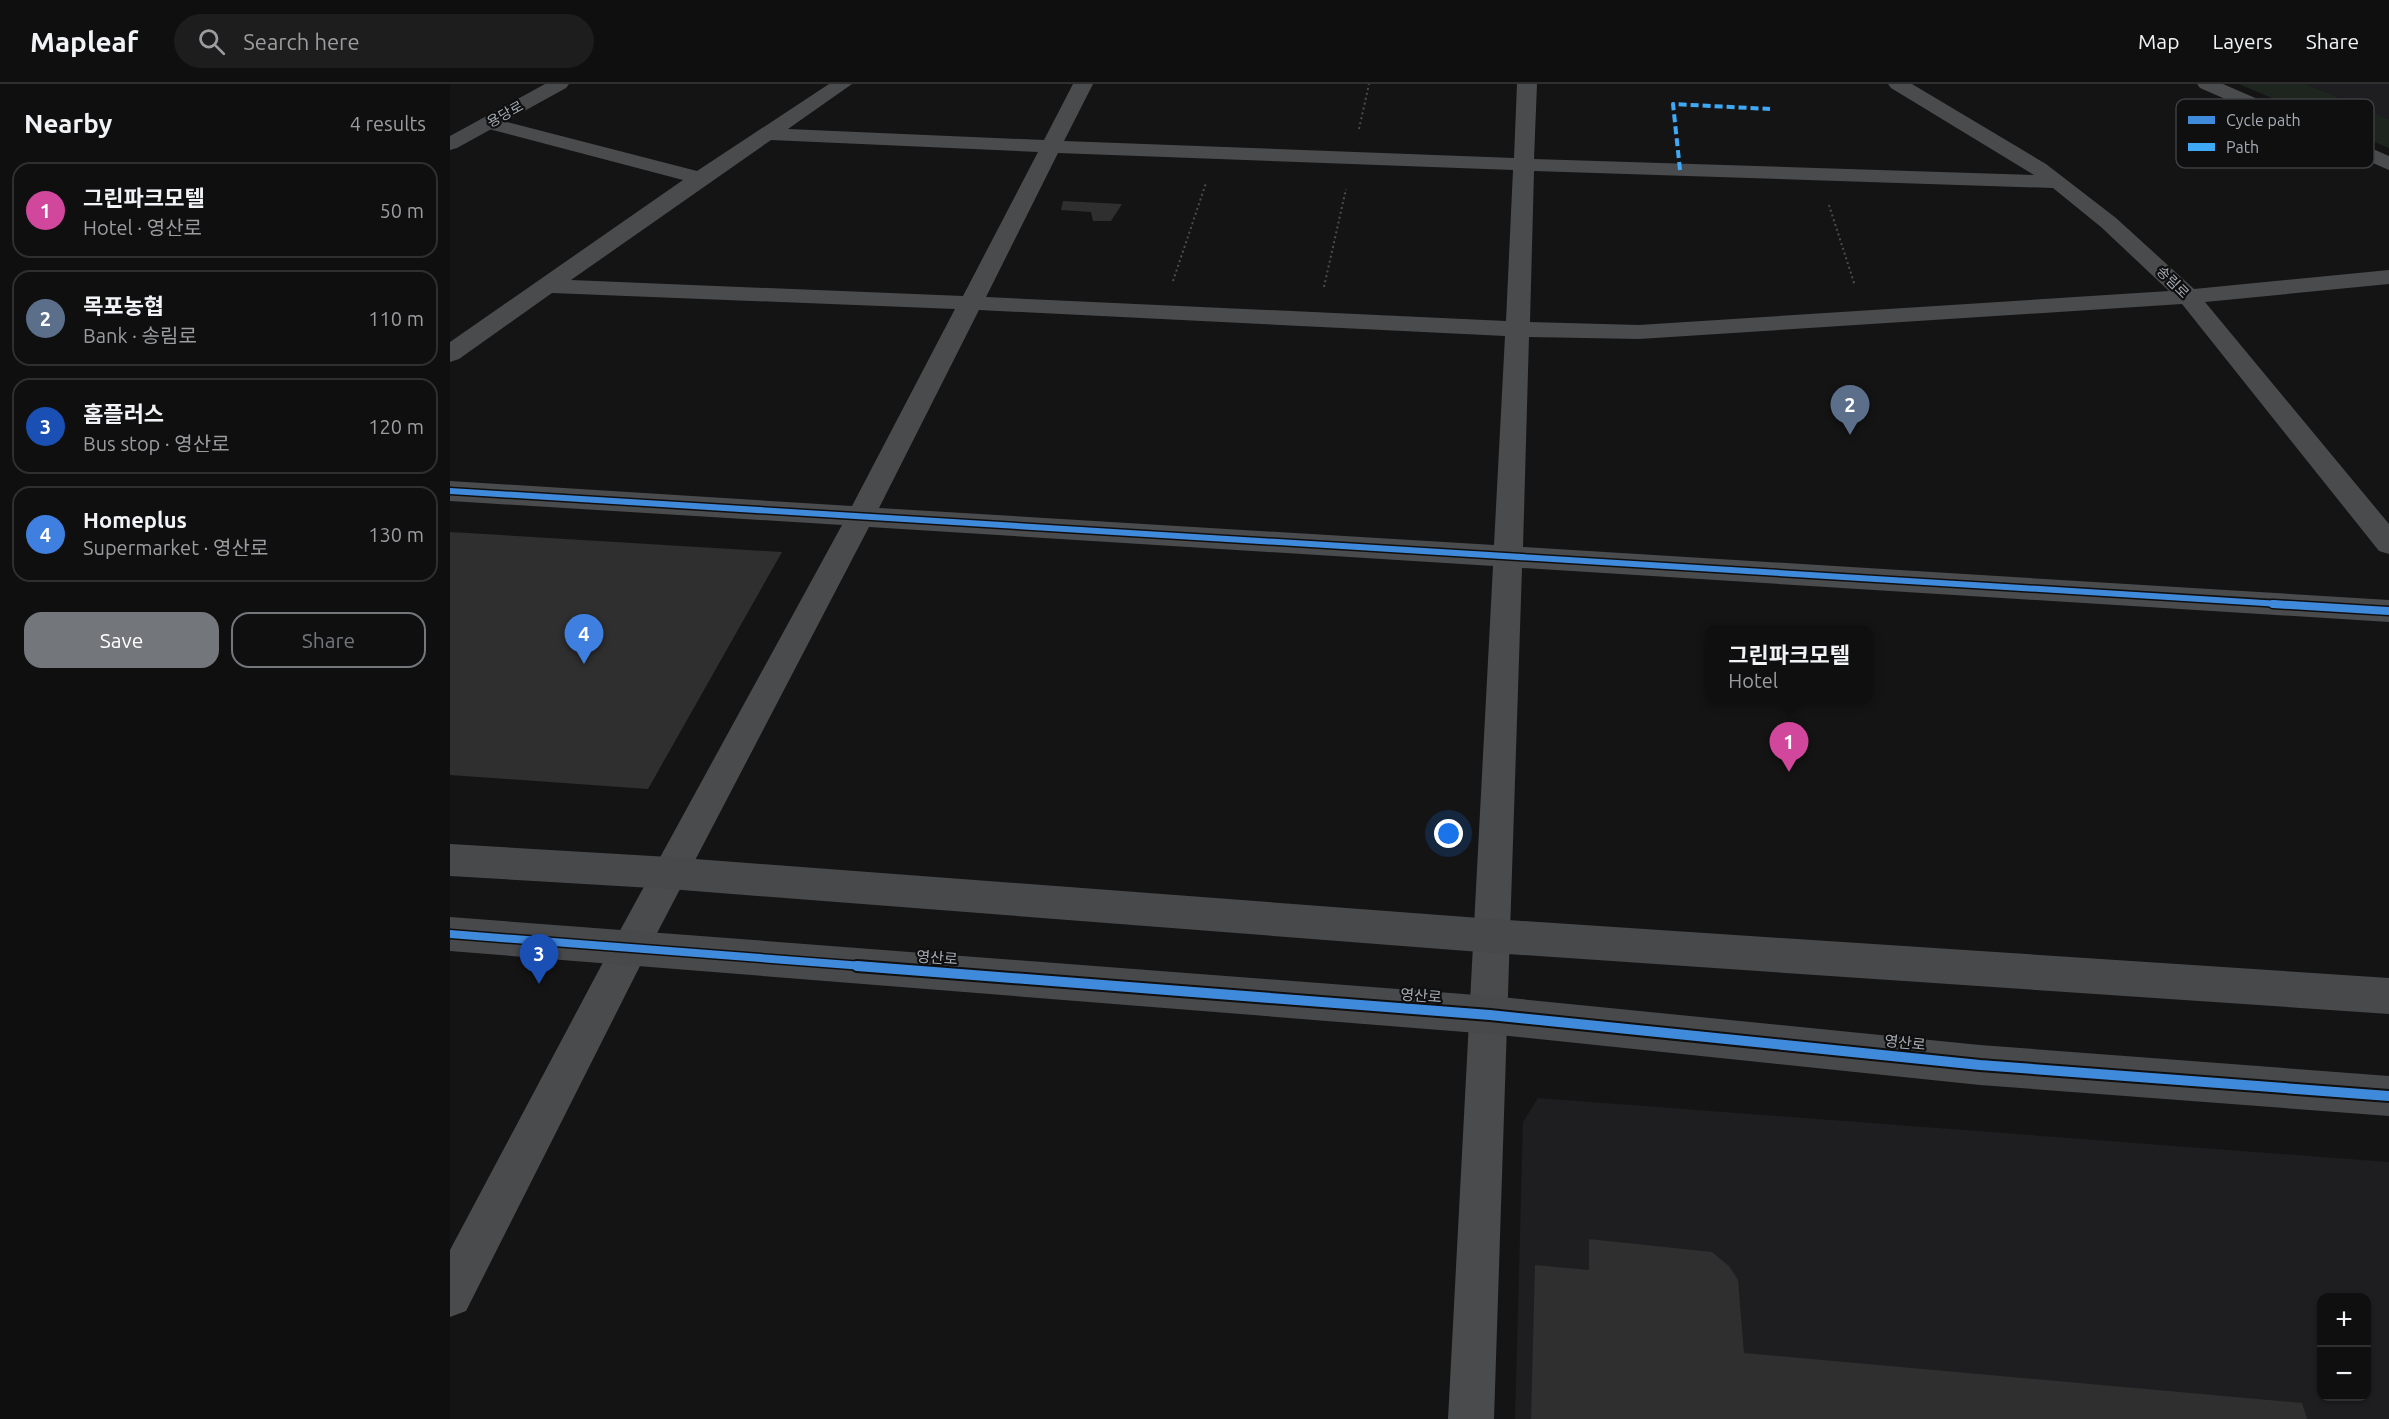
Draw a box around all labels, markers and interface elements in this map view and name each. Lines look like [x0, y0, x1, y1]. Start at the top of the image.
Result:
search box [174, 14, 594, 68]
icon: search [195, 25, 228, 58]
text: Mapleaf [30, 26, 138, 57]
text: Search here [243, 29, 360, 54]
text: Map [2138, 29, 2179, 53]
text: Layers [2212, 29, 2273, 53]
text: Share [2306, 29, 2359, 53]
street label: 용당로 [484, 98, 526, 130]
legend [2176, 99, 2374, 168]
text: Nearby [24, 109, 112, 138]
text: Cycle path [2226, 111, 2301, 129]
text: 4 results [350, 112, 426, 135]
text: Path [2226, 138, 2259, 156]
text: 그린파크모텔 [83, 185, 204, 210]
text: 1 [40, 199, 51, 222]
text: 50 m [380, 199, 424, 222]
text: Hotel · 영산로 [83, 216, 202, 239]
street label: 송림로 [2154, 263, 2192, 301]
text: 목포농협 [83, 293, 164, 318]
text: 2 [40, 307, 51, 330]
text: 110 m [368, 307, 424, 330]
text: Bank · 송림로 [83, 324, 197, 347]
pin: 2 [1830, 386, 1870, 435]
text: 홈플러스 [83, 401, 164, 426]
text: 3 [40, 415, 51, 438]
text: 120 m [368, 415, 424, 438]
text: Bus stop · 영산로 [83, 432, 230, 455]
text: Homeplus [83, 507, 187, 532]
text: 4 [40, 523, 51, 546]
text: 130 m [368, 523, 424, 546]
text: Supermarket · 영산로 [83, 536, 268, 559]
button: Save [24, 612, 219, 668]
button: Share [231, 612, 426, 668]
pin: 4 [564, 614, 604, 664]
popup [1705, 625, 1873, 703]
text: 그린파크모텔 [1728, 642, 1850, 667]
text: Hotel [1728, 669, 1778, 692]
pin: 1 [1770, 722, 1808, 772]
your location [1434, 819, 1463, 848]
pin: 3 [520, 934, 559, 984]
street label: 영산로 [916, 948, 958, 967]
street label: 영산로 [1400, 986, 1442, 1005]
street label: 영산로 [1884, 1032, 1927, 1053]
map controls [2317, 1293, 2371, 1401]
button: + [2317, 1293, 2371, 1347]
button: − [2317, 1347, 2371, 1401]

